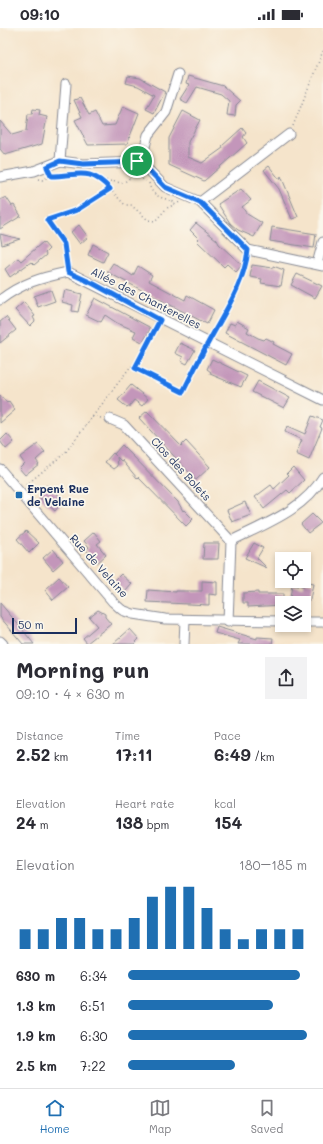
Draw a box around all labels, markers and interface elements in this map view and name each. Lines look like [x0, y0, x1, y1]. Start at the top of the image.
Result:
text: 09:10 [20, 4, 60, 24]
pin [120, 144, 154, 178]
icon: arrive [126, 150, 148, 172]
street label: Allée des Chanterelles [89, 263, 204, 332]
street label: Clos des Bolets [148, 434, 215, 504]
place label: Erpent Rue de Velaine [27, 481, 89, 509]
marker: Erpent Rue de Velaine [14, 490, 24, 500]
street label: Rue de Velaine [67, 531, 132, 601]
map controls [275, 552, 311, 632]
button: locate [275, 552, 311, 588]
button: layers [275, 596, 311, 632]
scale bar [12, 616, 77, 635]
text: 50 m [18, 617, 44, 632]
text: Morning run [16, 655, 149, 684]
button: share [265, 657, 307, 699]
text: 09:10 · 4 × 630 m [16, 685, 125, 702]
text: Distance [16, 728, 63, 743]
text: Time [115, 728, 140, 743]
text: Pace [214, 728, 241, 743]
text: 2.52 [16, 743, 50, 765]
text: 17:11 [115, 743, 152, 765]
text: 6:49 [214, 743, 251, 765]
text: km [50, 749, 68, 764]
text: /km [251, 749, 275, 764]
text: Elevation [16, 796, 65, 811]
text: Heart rate [115, 796, 174, 811]
text: kcal [214, 796, 236, 811]
text: 24 [16, 811, 36, 833]
text: 138 [115, 811, 143, 833]
text: 154 [214, 811, 242, 833]
text: m [36, 817, 49, 832]
text: bpm [143, 817, 169, 832]
text: Elevation [16, 856, 74, 873]
text: 180–185 m [239, 856, 307, 873]
text: 630 m [16, 967, 55, 984]
text: 6:34 [80, 967, 107, 984]
text: 1.3 km [16, 997, 56, 1014]
text: 6:51 [80, 997, 105, 1014]
text: 1.9 km [16, 1027, 56, 1044]
text: 6:30 [80, 1027, 108, 1044]
text: 2.5 km [16, 1057, 57, 1074]
text: 7:22 [80, 1057, 106, 1074]
tab: Home [40, 1097, 70, 1136]
tab: Map [149, 1097, 171, 1136]
tab: Saved [251, 1097, 283, 1136]

